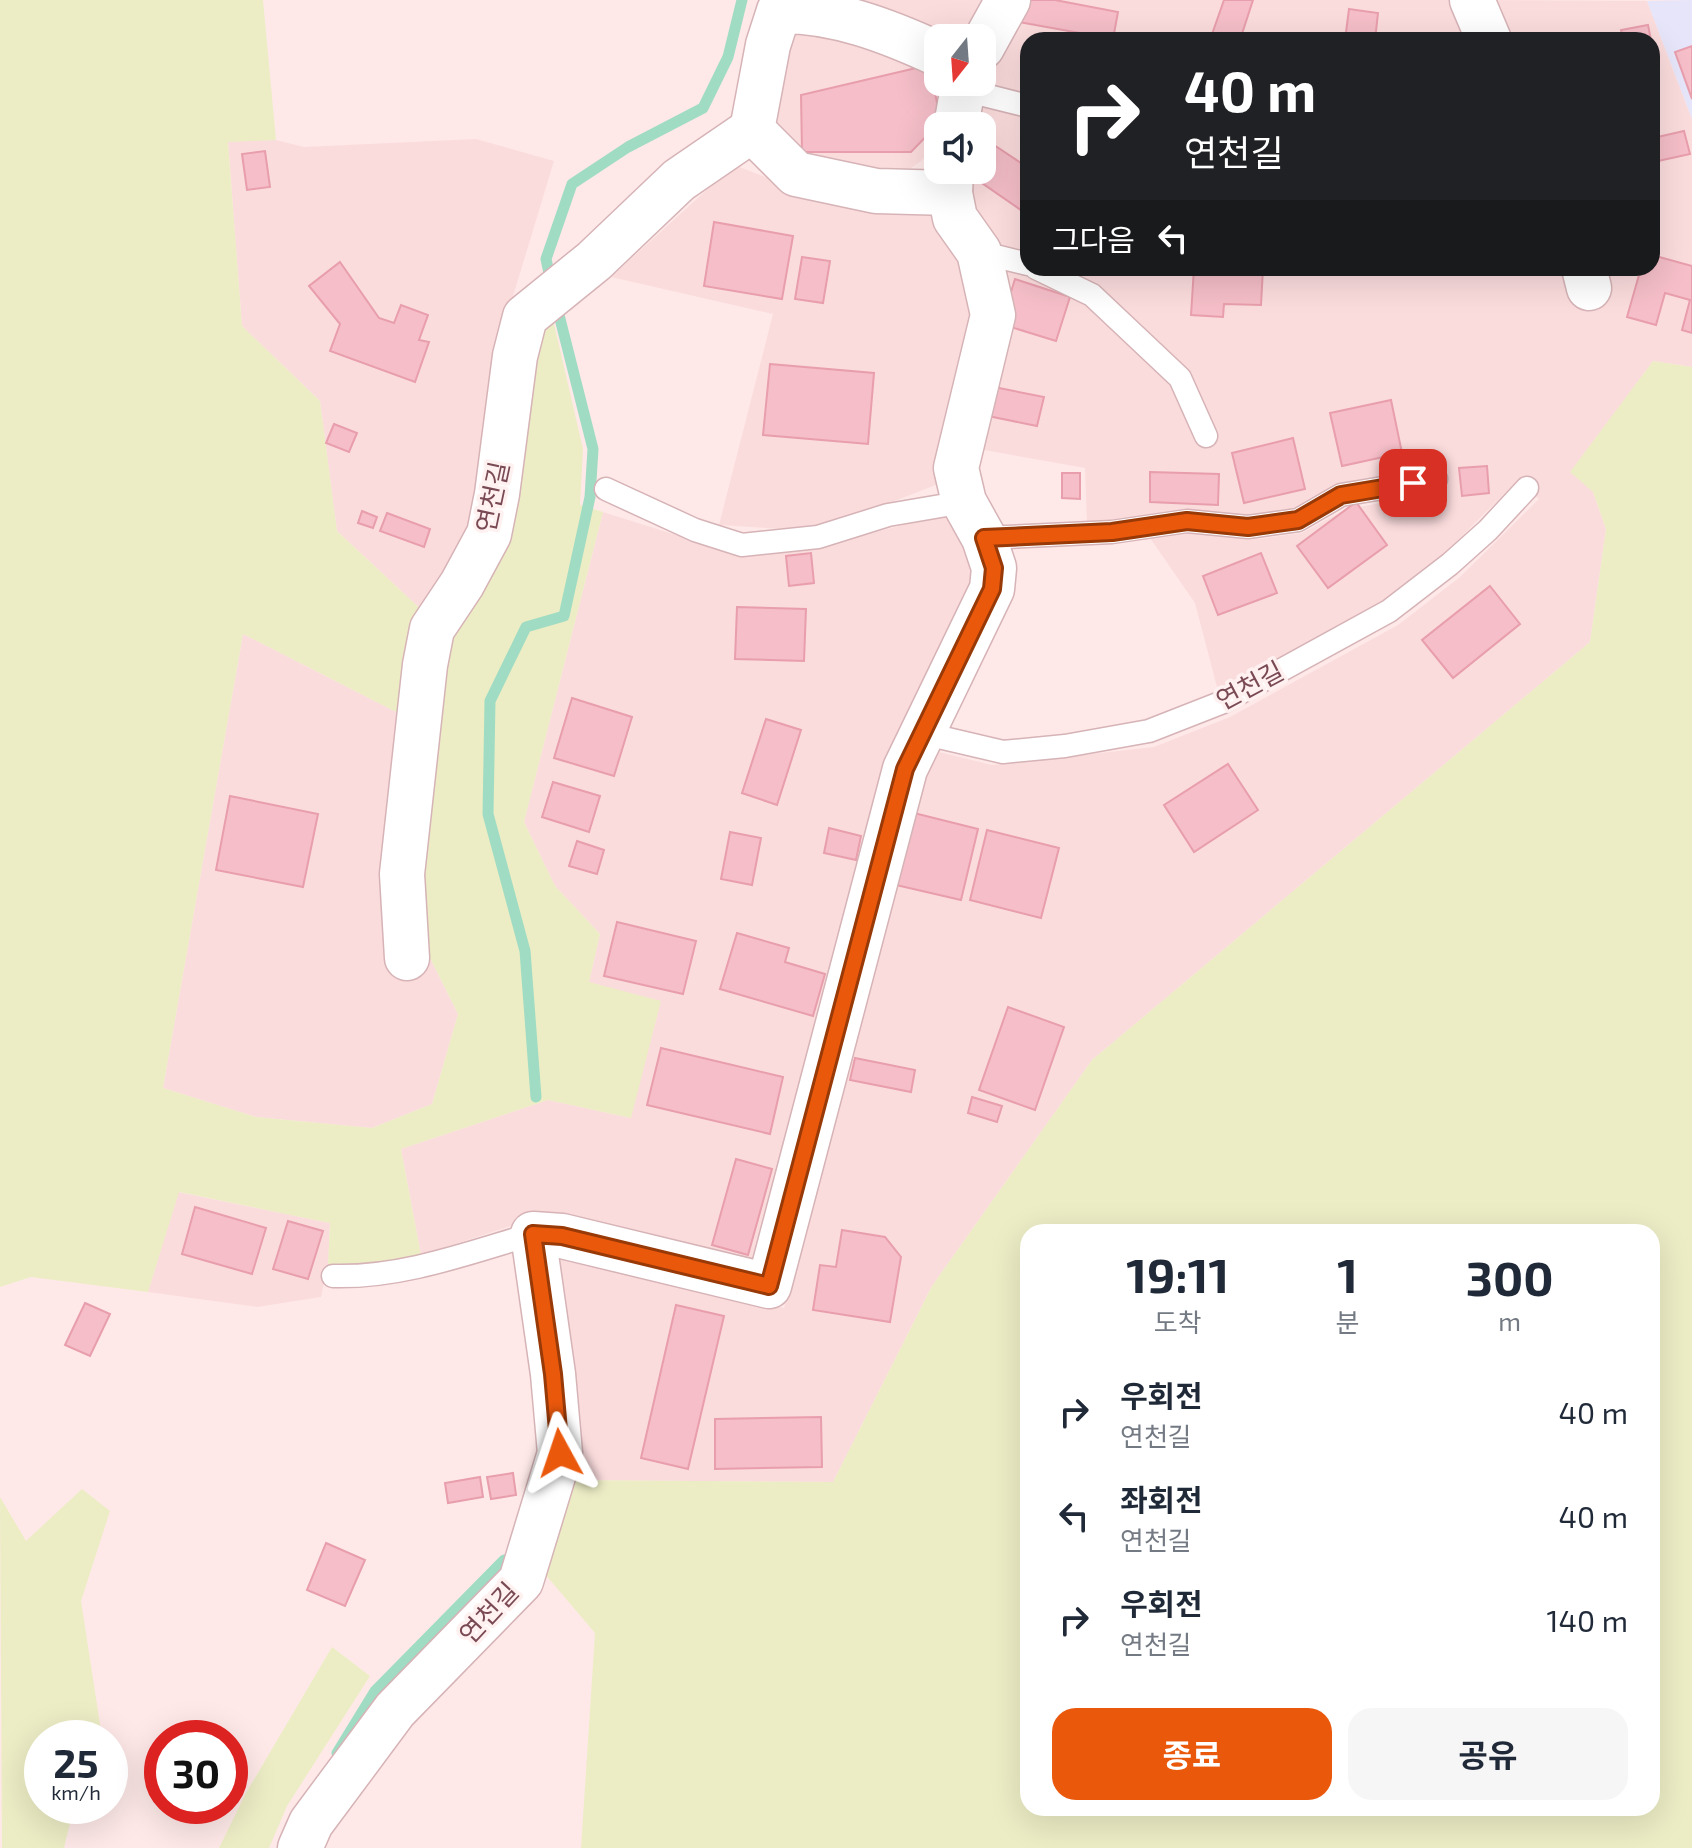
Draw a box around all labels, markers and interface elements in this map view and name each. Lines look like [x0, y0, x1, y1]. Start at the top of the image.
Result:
north arrow [924, 24, 996, 96]
map controls [924, 24, 996, 184]
text: 40 m [1184, 56, 1316, 123]
icon: right [1052, 64, 1156, 168]
button: sound [924, 112, 996, 184]
text: 연천길 [1184, 130, 1283, 173]
icon: left [1151, 216, 1195, 260]
text: 그다음 [1052, 221, 1135, 257]
pin [1379, 449, 1447, 517]
street label: 연천길 [469, 458, 514, 535]
icon: arrive [1391, 461, 1435, 505]
street label: 연천길 [1210, 654, 1288, 715]
text: 19:11 [1126, 1245, 1229, 1303]
text: 1 [1337, 1245, 1358, 1303]
text: 300 [1466, 1248, 1554, 1306]
text: m [1498, 1305, 1521, 1336]
text: 도착 [1154, 1306, 1202, 1337]
text: 분 [1336, 1306, 1359, 1337]
text: 우회전 [1120, 1377, 1203, 1413]
icon: right [1052, 1390, 1096, 1434]
text: 40 m [1558, 1394, 1628, 1430]
position arrow [518, 1411, 602, 1495]
text: 연천길 [1120, 1420, 1192, 1451]
text: 좌회전 [1120, 1481, 1203, 1517]
icon: left [1052, 1494, 1096, 1538]
text: 40 m [1558, 1498, 1628, 1534]
text: 연천길 [1120, 1524, 1192, 1555]
street label: 연천길 [452, 1575, 524, 1649]
text: 우회전 [1120, 1585, 1203, 1621]
icon: right [1052, 1598, 1096, 1642]
text: 140 m [1547, 1602, 1628, 1638]
text: 연천길 [1120, 1628, 1192, 1659]
button: 종료 [1052, 1708, 1332, 1800]
button: 공유 [1348, 1708, 1628, 1800]
speed limit sign: 30 [144, 1720, 248, 1824]
text: 25 [53, 1738, 99, 1786]
text: km/h [51, 1780, 101, 1804]

